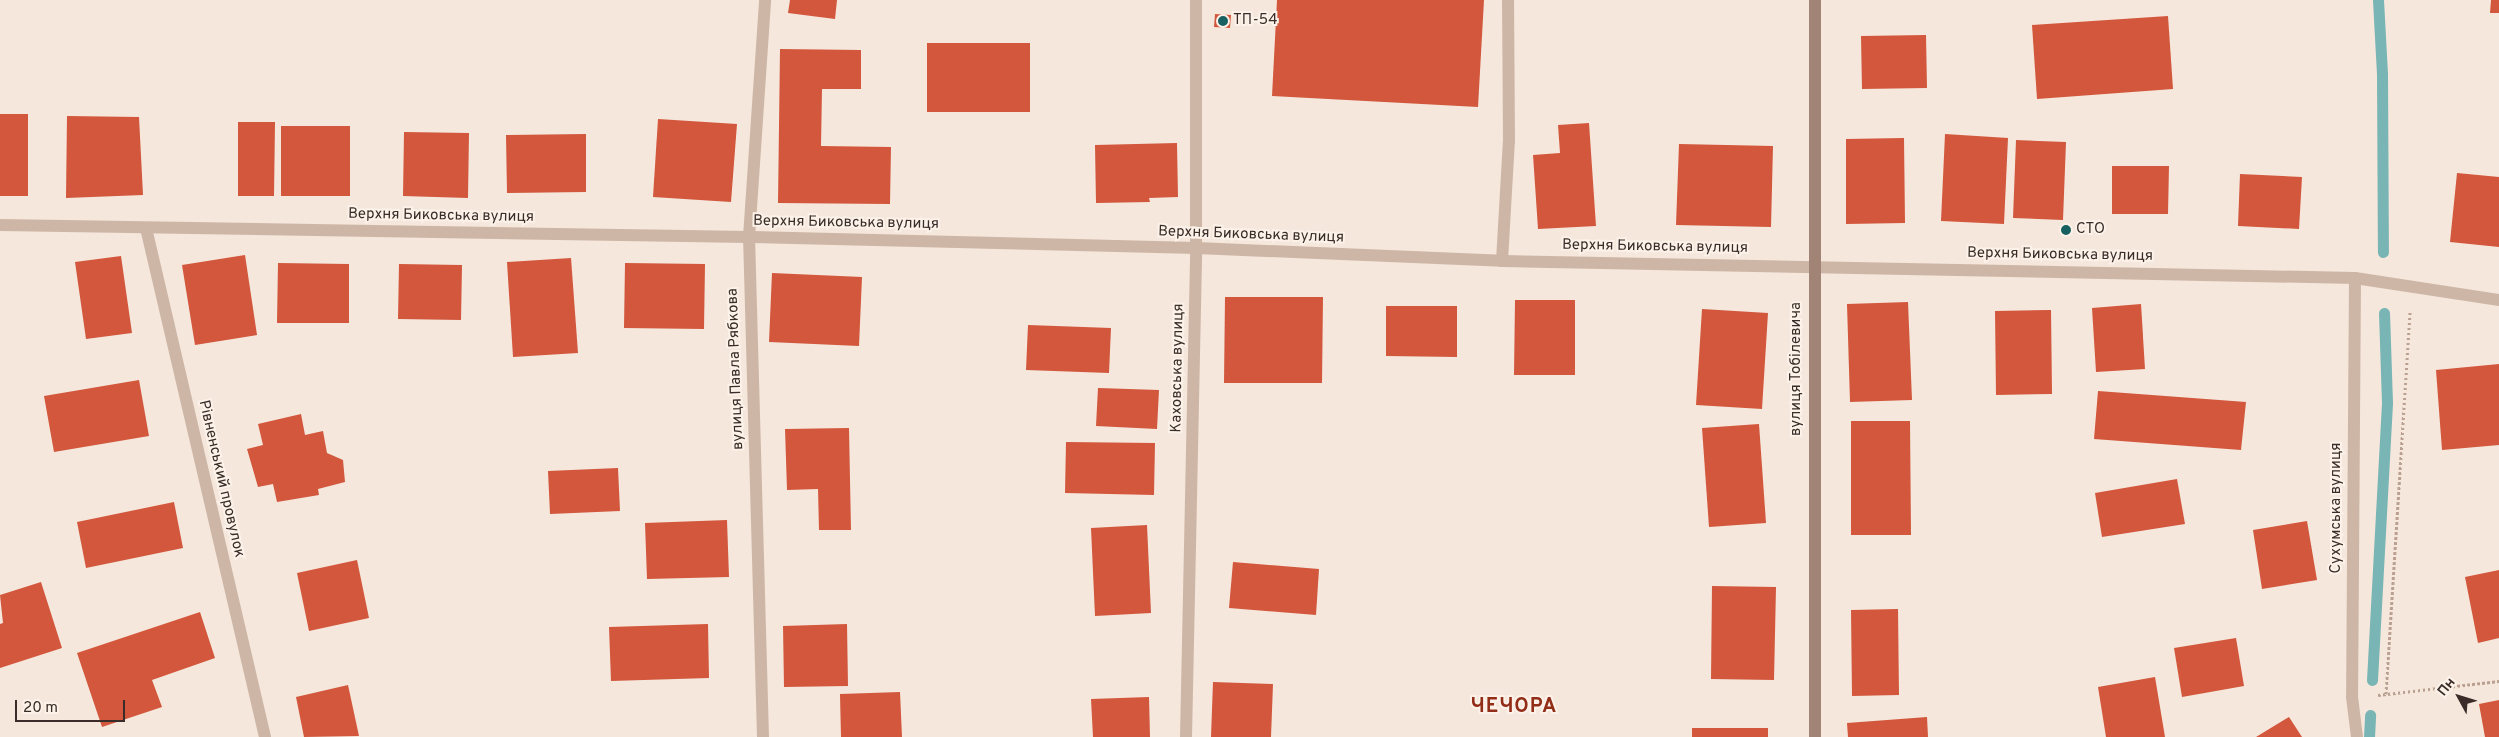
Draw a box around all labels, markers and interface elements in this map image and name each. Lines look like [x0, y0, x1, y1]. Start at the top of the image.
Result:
place label: ТП-54 [1233, 12, 1278, 30]
marker: ТП-54 [1217, 15, 1229, 27]
street label: Верхня Биковська вулиця [348, 205, 534, 227]
street label: Верхня Биковська вулиця [753, 212, 939, 234]
place label: СТО [2076, 221, 2105, 239]
street label: Верхня Биковська вулиця [1158, 223, 1344, 247]
marker: СТО [2060, 224, 2072, 236]
street label: Верхня Биковська вулиця [1562, 236, 1748, 258]
street label: Верхня Биковська вулиця [1967, 244, 2153, 266]
street label: вулиця Павла Рябкова [724, 288, 748, 450]
street label: вулиця Тобілевича [1788, 302, 1806, 436]
street label: Каховська вулиця [1168, 303, 1188, 433]
street label: Рівненський провулок [194, 399, 248, 559]
street label: Сухумська вулиця [2328, 443, 2346, 573]
north arrow [2434, 672, 2484, 722]
text: Пн [2434, 675, 2459, 700]
scale bar [18, 690, 128, 722]
district label: ЧЕЧОРА [1470, 695, 1558, 719]
text: 20 m [23, 699, 58, 718]

